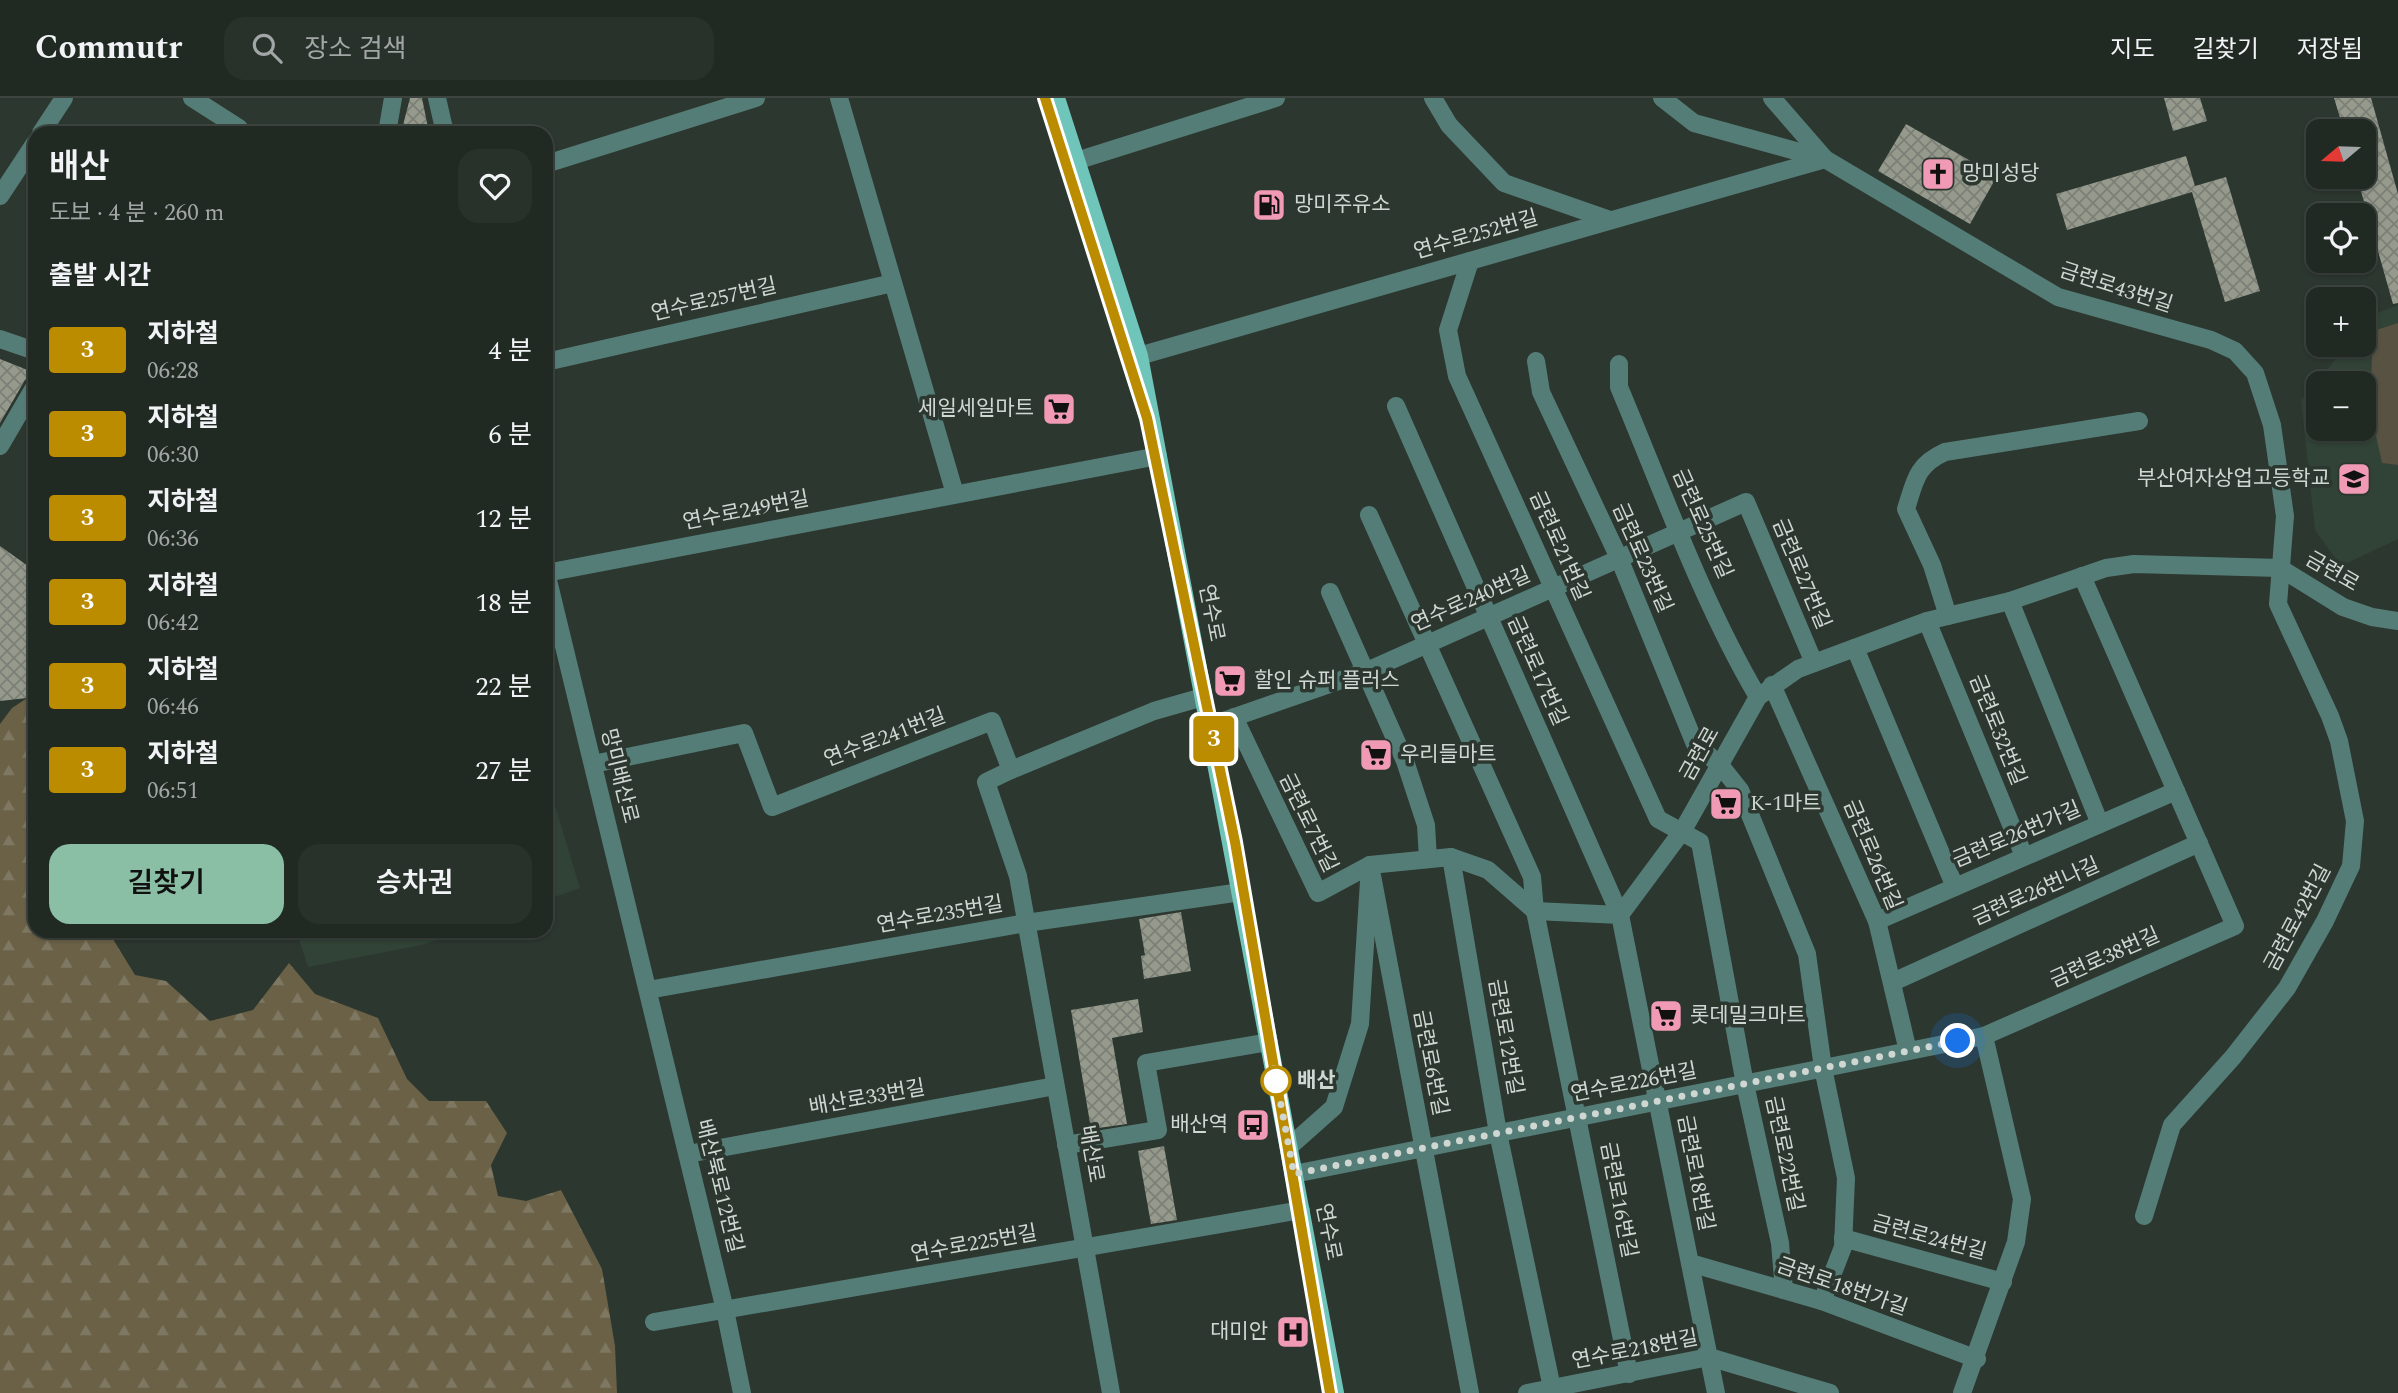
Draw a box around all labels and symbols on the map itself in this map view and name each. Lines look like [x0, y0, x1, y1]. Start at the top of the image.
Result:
north arrow [2306, 119, 2376, 189]
church icon: 망미성당 [1919, 155, 1957, 193]
place label: 망미성당 [1962, 158, 2039, 190]
fuel station icon: 망미주유소 [1250, 186, 1288, 224]
place label: 망미주유소 [1294, 189, 1391, 221]
street label: 연수로252번길 [1410, 202, 1542, 268]
street label: 금련로43번길 [2055, 255, 2177, 321]
street label: 연수로257번길 [648, 270, 780, 330]
supermarket icon: 세일세일마트 [1040, 390, 1078, 428]
place label: 세일세일마트 [918, 393, 1034, 425]
school or university icon: 부산여자상업고등학교 [2335, 460, 2373, 498]
place label: 부산여자상업고등학교 [2137, 463, 2330, 495]
street label: 금련로25번길 [1663, 464, 1741, 584]
street label: 연수로249번길 [680, 483, 812, 539]
street label: 금련로21번길 [1520, 486, 1598, 606]
street label: 금련로23번길 [1603, 498, 1681, 618]
street label: 금련로27번길 [1763, 514, 1839, 634]
street label: 금련로 [2299, 544, 2365, 600]
street label: 연수로240번길 [1406, 559, 1536, 641]
street label: 연수로 [1190, 581, 1232, 645]
street label: 금련로17번길 [1498, 611, 1576, 731]
supermarket icon: 할인 슈퍼 플러스 [1211, 662, 1249, 700]
place label: 할인 슈퍼 플러스 [1254, 665, 1400, 697]
street label: 금련로32번길 [1960, 669, 2034, 791]
street label: 연수로241번길 [819, 700, 951, 776]
line badge: 3 [1191, 716, 1237, 762]
street label: 금련로 [1672, 721, 1728, 787]
street label: 망미배산로 [592, 725, 646, 827]
supermarket icon: 우리들마트 [1357, 736, 1395, 774]
place label: 우리들마트 [1400, 739, 1497, 771]
street label: 금련로7번길 [1270, 768, 1346, 878]
supermarket icon: K-1마트 [1707, 785, 1745, 823]
place label: K-1마트 [1750, 788, 1821, 820]
street label: 금련로26번가길 [1948, 794, 2086, 876]
street label: 금련로26번길 [1834, 795, 1910, 915]
street label: 금련로26번나길 [1967, 850, 2105, 934]
street label: 금련로42번길 [2256, 859, 2340, 977]
street label: 연수로235번길 [874, 888, 1006, 942]
street label: 금련로38번길 [2045, 919, 2165, 997]
street label: 금련로12번길 [1479, 976, 1531, 1098]
supermarket icon: 롯데밀크마트 [1647, 997, 1685, 1035]
place label: 롯데밀크마트 [1690, 1000, 1806, 1032]
street label: 금련로6번길 [1404, 1007, 1456, 1119]
your location [1940, 1023, 1975, 1058]
street label: 연수로226번길 [1568, 1055, 1700, 1111]
place label: 배산 [1297, 1065, 1336, 1097]
marker: 배산 [1261, 1066, 1291, 1096]
street label: 배산로33번길 [806, 1072, 928, 1124]
street label: 금련로22번길 [1756, 1093, 1812, 1215]
bus stop icon: 배산역 [1234, 1106, 1272, 1144]
place label: 배산역 [1170, 1109, 1228, 1141]
street label: 금련로18번길 [1668, 1112, 1722, 1234]
street label: 배산북로12번길 [687, 1116, 751, 1256]
street label: 배산로 [1070, 1123, 1112, 1185]
street label: 금련로16번길 [1591, 1139, 1645, 1261]
street label: 연수로 [1307, 1200, 1349, 1264]
street label: 금련로24번길 [1868, 1207, 1990, 1269]
street label: 연수로225번길 [908, 1217, 1040, 1271]
street label: 금련로18번가길 [1772, 1250, 1912, 1324]
hospital icon: 대미안 [1274, 1313, 1312, 1351]
place label: 대미안 [1210, 1316, 1268, 1348]
street label: 연수로218번길 [1569, 1322, 1701, 1378]

